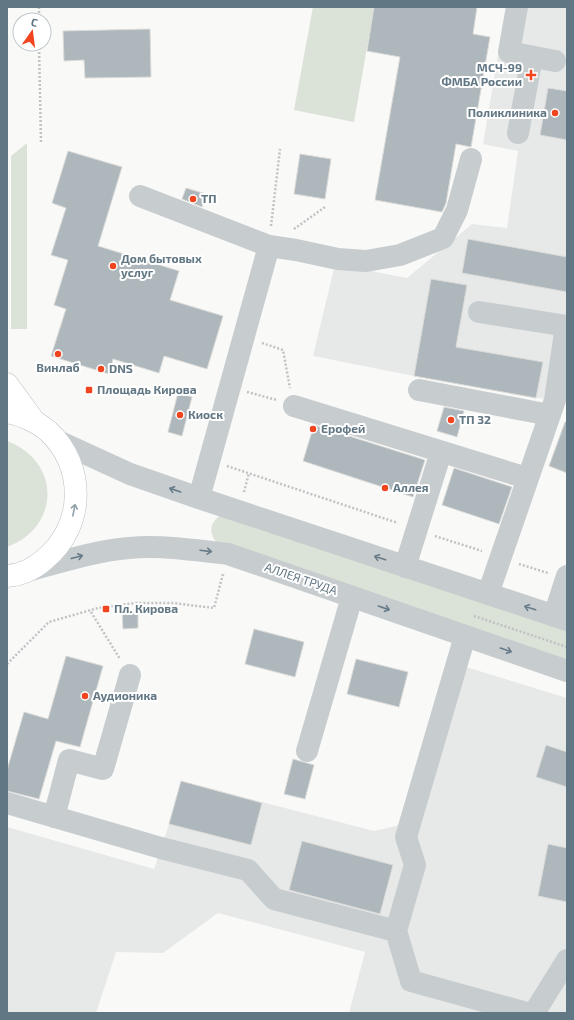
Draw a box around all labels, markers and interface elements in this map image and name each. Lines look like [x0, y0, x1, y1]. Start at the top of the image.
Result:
north arrow [12, 12, 52, 52]
text: С [30, 15, 40, 29]
place label: МСЧ-99 ФМБА России [442, 60, 522, 88]
marker: МСЧ-99 ФМБА России [525, 69, 537, 81]
place label: Поликлиника [468, 105, 547, 119]
marker: Поликлиника [550, 108, 560, 118]
place label: ТП [201, 191, 217, 205]
marker: ТП [188, 194, 198, 204]
place label: Дом бытовых услуг [121, 251, 202, 279]
marker: Дом бытовых услуг [108, 261, 118, 271]
marker: Винлаб [53, 349, 63, 359]
place label: Винлаб [36, 360, 80, 374]
place label: DNS [109, 361, 133, 375]
marker: DNS [96, 364, 106, 374]
place label: Площадь Кирова [97, 382, 197, 396]
marker: Площадь Кирова [84, 385, 94, 395]
place label: Киоск [188, 407, 223, 421]
marker: Киоск [175, 410, 185, 420]
place label: ТП 32 [459, 412, 491, 426]
marker: ТП 32 [446, 415, 456, 425]
place label: Ерофей [321, 421, 365, 435]
marker: Ерофей [308, 424, 318, 434]
place label: Аллея [393, 480, 429, 494]
marker: Аллея [380, 483, 390, 493]
one-way arrow [170, 485, 182, 493]
one-way arrow [71, 504, 79, 517]
one-way arrow [199, 547, 212, 555]
one-way arrow [70, 553, 83, 560]
one-way arrow [374, 554, 386, 562]
street label: АЛЛЕЯ ТРУДА [263, 559, 340, 597]
place label: Пл. Кирова [114, 601, 178, 615]
marker: Пл. Кирова [101, 604, 111, 614]
one-way arrow [524, 604, 537, 611]
one-way arrow [377, 605, 390, 612]
one-way arrow [500, 647, 512, 655]
place label: Аудионика [93, 688, 157, 702]
marker: Аудионика [80, 691, 90, 701]

